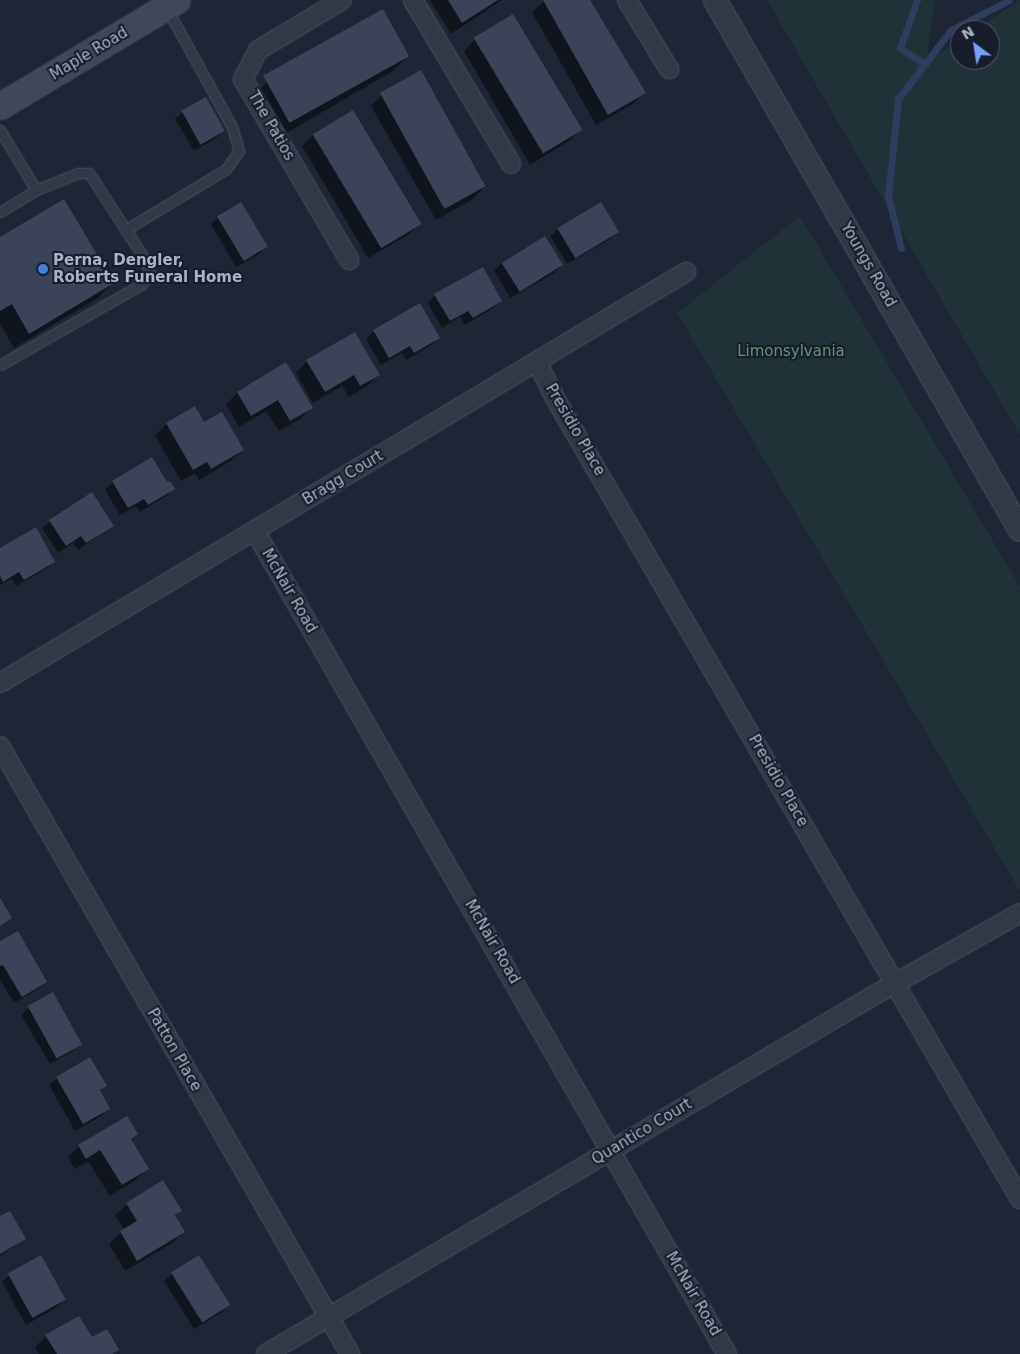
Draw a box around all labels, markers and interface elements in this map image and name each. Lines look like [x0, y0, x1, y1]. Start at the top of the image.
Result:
north arrow [950, 20, 1000, 70]
text: N [959, 23, 977, 43]
street label: Maple Road [47, 24, 131, 84]
street label: The Patios [244, 88, 298, 164]
street label: Youngs Road [836, 219, 900, 311]
place label: Perna, Dengler, Roberts Funeral Home [53, 251, 242, 286]
marker: Perna, Dengler, Roberts Funeral Home [37, 263, 49, 275]
park label: Limonsylvania [737, 343, 845, 361]
street label: Presidio Place [541, 381, 609, 479]
street label: Bragg Court [300, 447, 386, 509]
street label: McNair Road [258, 546, 320, 636]
street label: Presidio Place [744, 732, 812, 830]
street label: McNair Road [461, 897, 523, 987]
street label: Patton Place [143, 1005, 205, 1095]
street label: Quantico Court [589, 1095, 695, 1169]
street label: McNair Road [662, 1249, 724, 1339]

